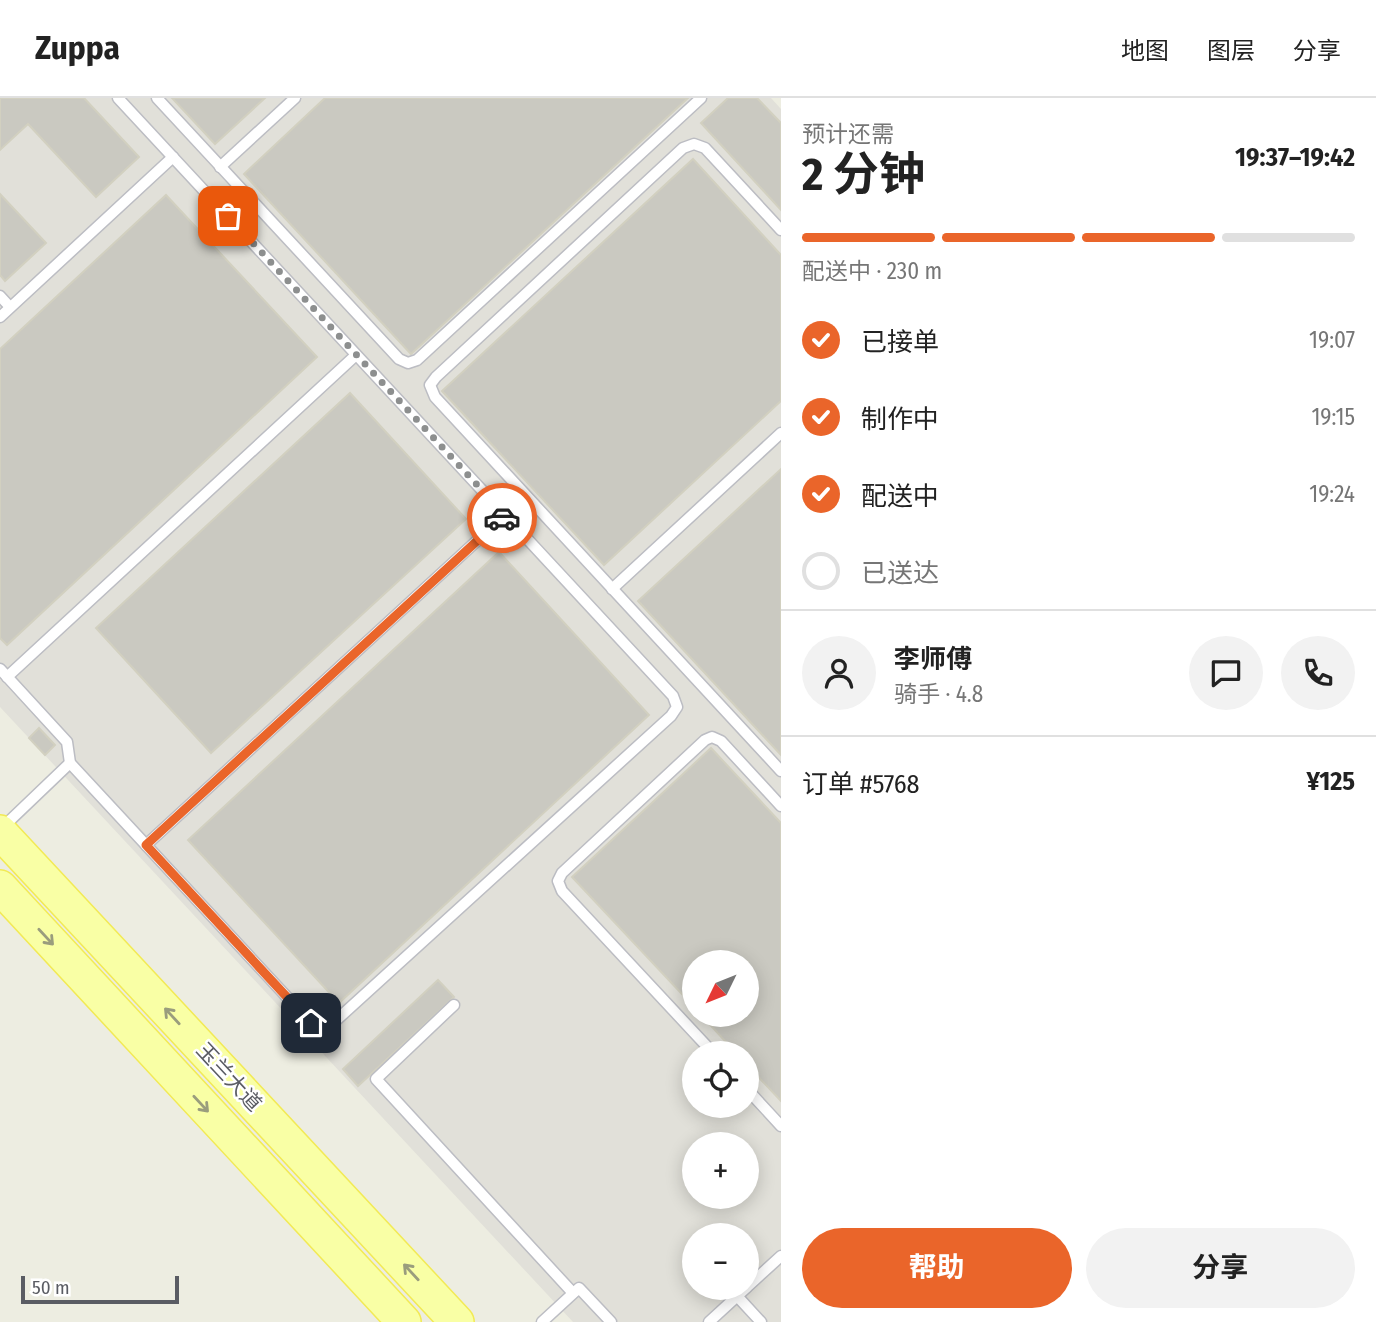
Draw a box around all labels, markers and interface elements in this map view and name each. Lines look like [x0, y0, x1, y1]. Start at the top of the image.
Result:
text: Zuppa [35, 28, 120, 68]
text: 地图 [1121, 37, 1169, 65]
text: 图层 [1207, 37, 1255, 65]
text: 分享 [1293, 37, 1341, 65]
text: 预计还需 [802, 120, 894, 148]
text: 19:37–19:42 [1235, 142, 1355, 173]
text: 2 分钟 [802, 147, 925, 202]
pin [198, 186, 258, 246]
icon: bag [209, 197, 247, 235]
text: 配送中 · 230 m [802, 257, 942, 285]
icon: check [802, 321, 840, 359]
text: 19:07 [1309, 326, 1355, 354]
text: 已接单 [861, 327, 939, 358]
icon: check [802, 398, 840, 436]
text: 19:15 [1311, 403, 1355, 431]
text: 制作中 [861, 404, 939, 435]
icon: check [802, 475, 840, 513]
text: 19:24 [1309, 480, 1355, 508]
text: 配送中 [861, 481, 939, 512]
courier [467, 483, 537, 553]
icon: car [483, 499, 521, 537]
text: 已送达 [861, 558, 939, 589]
button: person [802, 636, 876, 710]
button: chat [1189, 636, 1263, 710]
button: phone [1281, 636, 1355, 710]
text: 李师傅 [894, 644, 972, 675]
text: 骑手 · 4.8 [894, 680, 983, 708]
text: ¥125 [1307, 766, 1355, 797]
text: 订单 #5768 [802, 769, 920, 800]
one-way arrow [38, 928, 55, 945]
north arrow [682, 950, 760, 1027]
map controls [682, 950, 759, 1300]
pin [281, 993, 341, 1053]
icon: home [292, 1004, 330, 1042]
one-way arrow [164, 1007, 180, 1025]
street label: 玉兰大道 [191, 1037, 267, 1117]
button: locate [682, 1041, 759, 1118]
one-way arrow [193, 1095, 210, 1112]
button: + [682, 1132, 759, 1209]
button: − [682, 1223, 759, 1300]
button: 帮助 [802, 1228, 1072, 1308]
button: 分享 [1086, 1228, 1355, 1308]
one-way arrow [402, 1264, 419, 1281]
scale bar [21, 1273, 178, 1305]
text: 50 m [32, 1276, 70, 1299]

